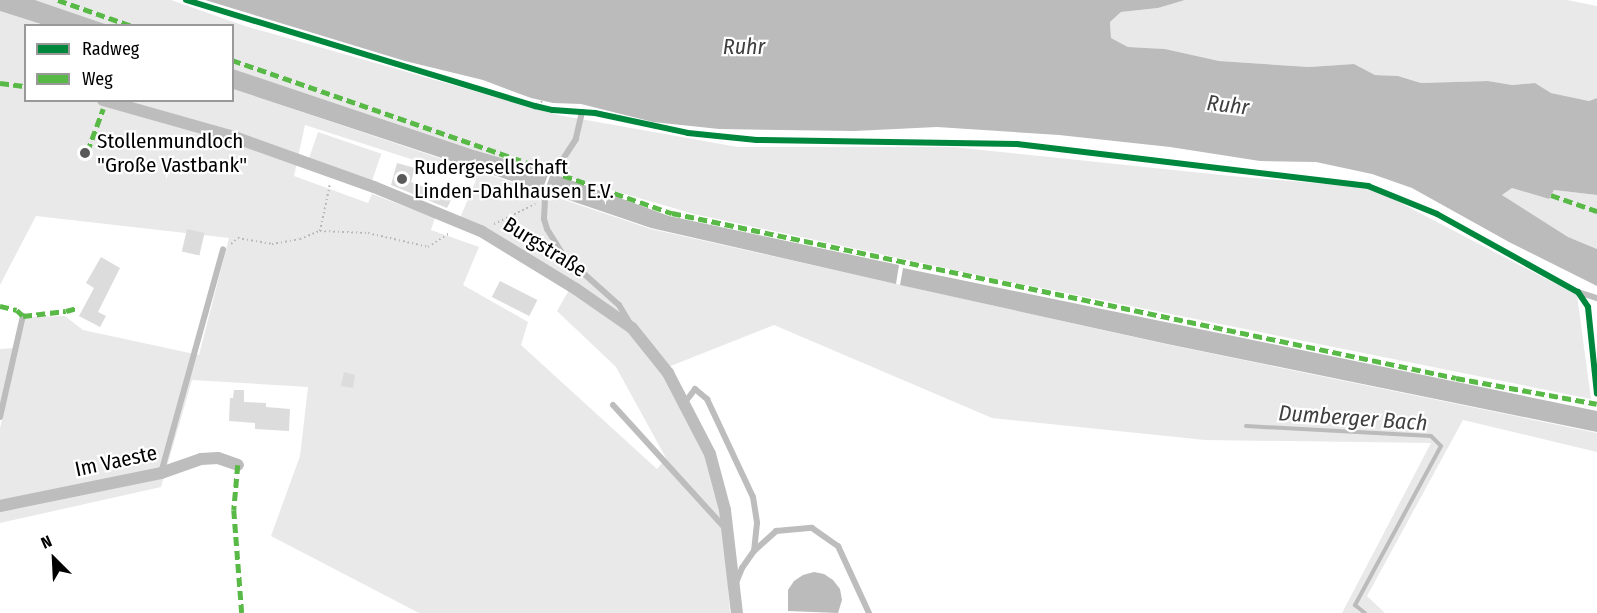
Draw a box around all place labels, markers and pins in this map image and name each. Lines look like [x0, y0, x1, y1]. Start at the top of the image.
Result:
place label: Stollenmundloch "Große Vastbank" [97, 128, 247, 178]
marker: Stollenmundloch "Große Vastbank" [78, 146, 92, 160]
place label: Rudergesellschaft Linden-Dahlhausen E.V. [414, 154, 614, 204]
marker: Rudergesellschaft Linden-Dahlhausen E.V. [395, 172, 409, 186]

